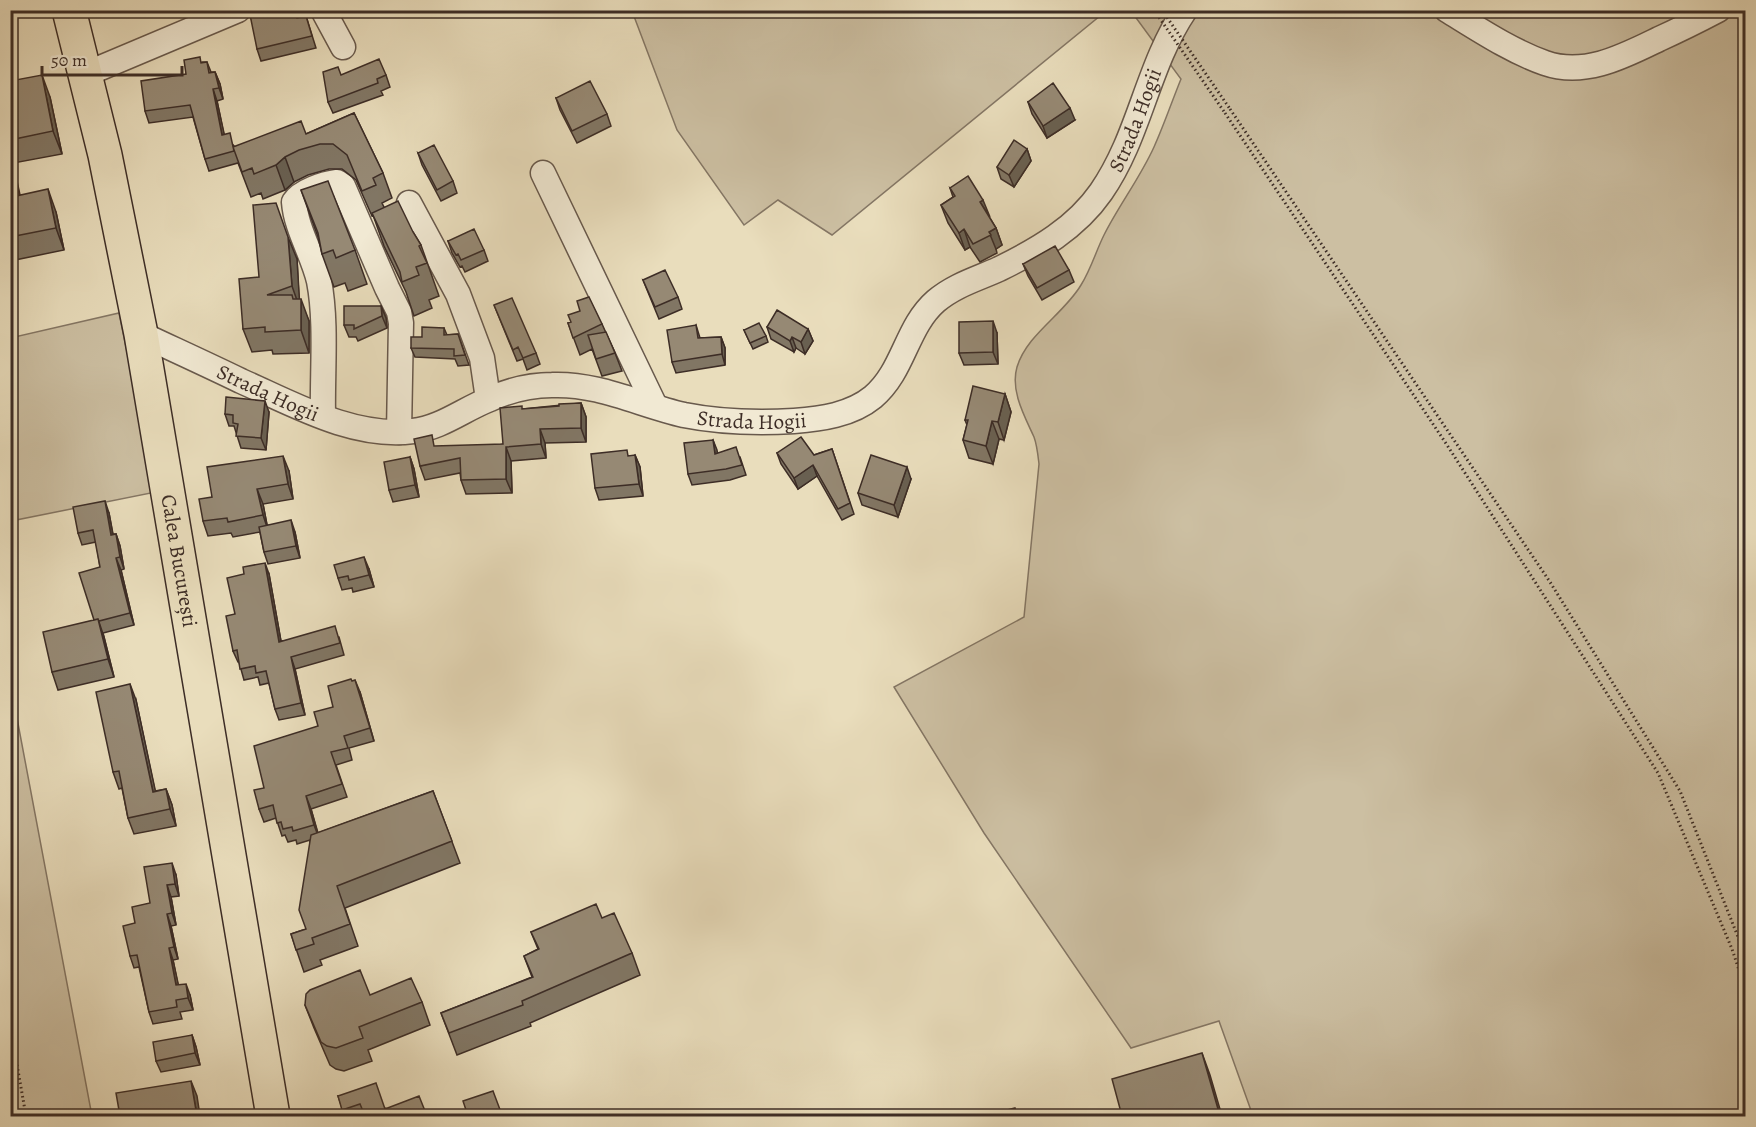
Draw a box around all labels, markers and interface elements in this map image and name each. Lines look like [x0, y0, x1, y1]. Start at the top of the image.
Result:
scale bar [42, 39, 182, 77]
text: 50 m [51, 48, 87, 72]
street label: Strada Hogii [1102, 64, 1168, 177]
street label: Strada Hogii [212, 358, 323, 428]
street label: Strada Hogii [695, 404, 808, 436]
street label: Calea București [154, 492, 204, 629]

